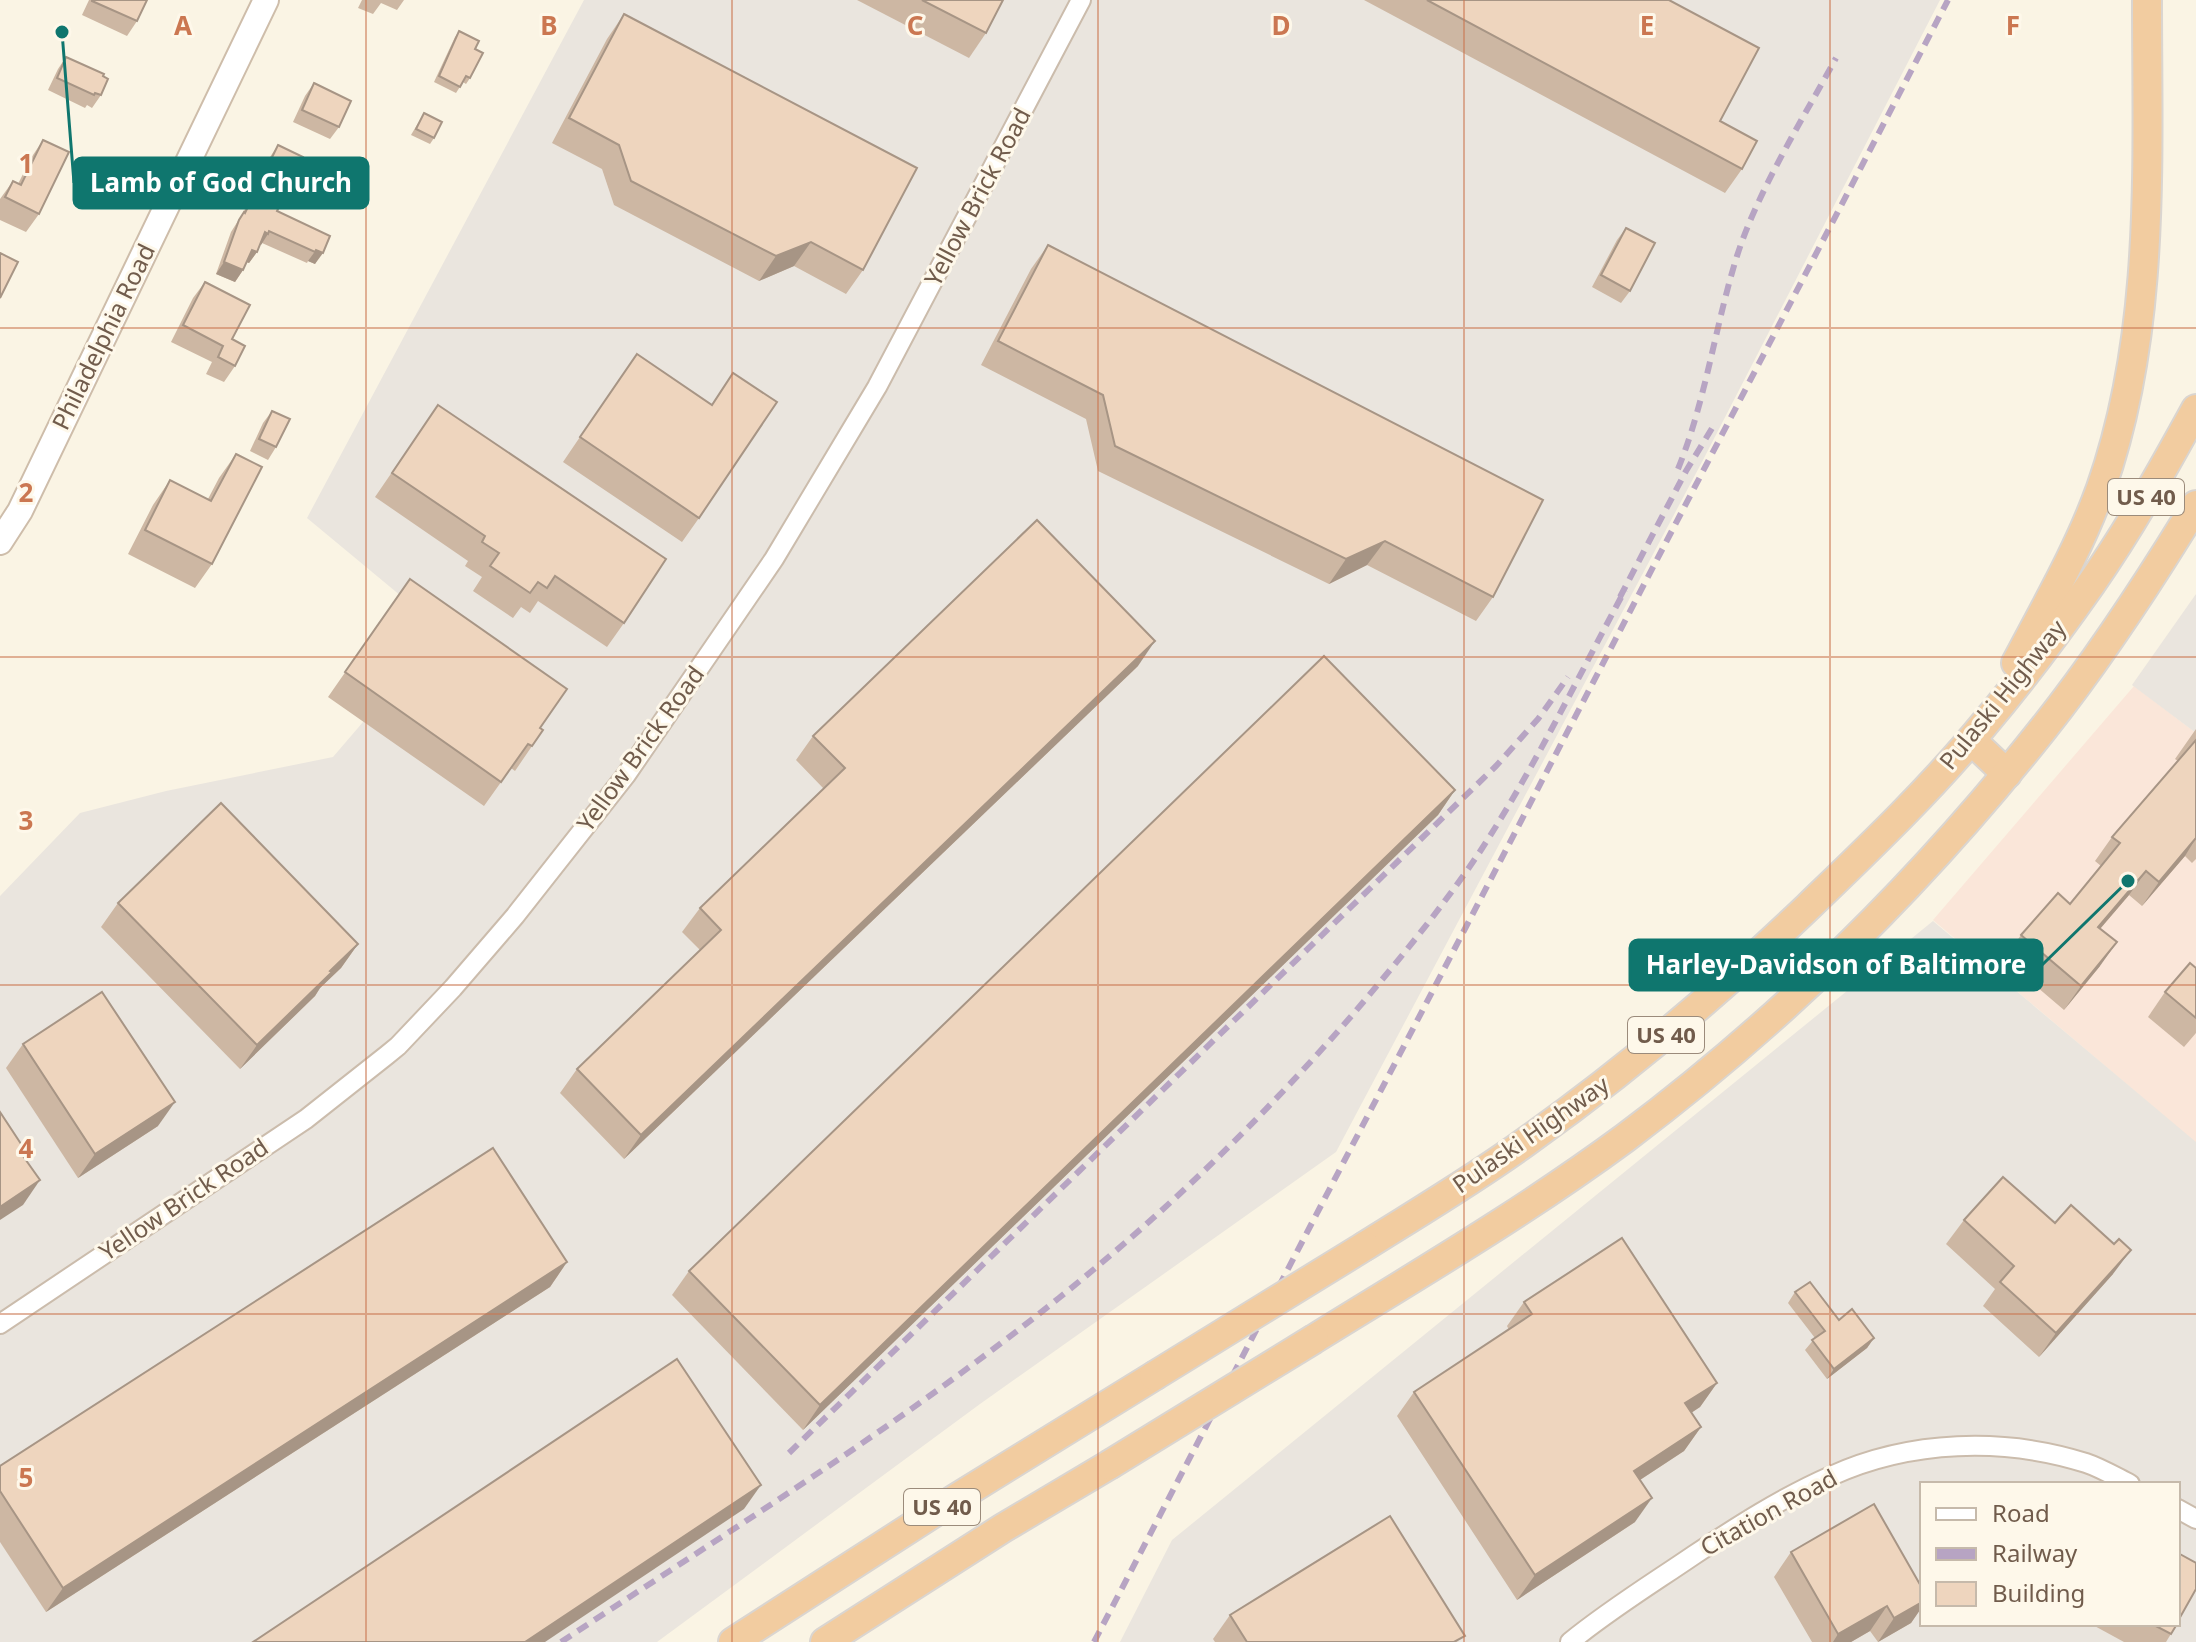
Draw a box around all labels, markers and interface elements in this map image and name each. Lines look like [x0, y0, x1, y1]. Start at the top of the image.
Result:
text: A [174, 7, 192, 43]
text: B [540, 7, 558, 43]
text: C [907, 7, 923, 43]
text: D [1271, 7, 1291, 43]
text: E [1640, 7, 1654, 43]
text: F [2006, 7, 2020, 43]
street label: Yellow Brick Road [916, 101, 1038, 291]
text: 1 [19, 145, 33, 181]
callout: Lamb of God Church [74, 158, 368, 208]
text: Lamb of God Church [90, 164, 352, 200]
street label: Philadelphia Road [43, 238, 162, 435]
text: 2 [19, 474, 34, 510]
road number: US 40 [2108, 479, 2184, 515]
street label: Pulaski Highway [1931, 612, 2073, 776]
street label: Yellow Brick Road [568, 659, 711, 838]
text: 3 [19, 802, 33, 838]
callout: Harley-Davidson of Baltimore [1630, 940, 2042, 990]
text: Harley-Davidson of Baltimore [1646, 946, 2026, 982]
road number: US 40 [1628, 1017, 1704, 1053]
street label: Pulaski Highway [1445, 1067, 1616, 1200]
text: 4 [19, 1130, 34, 1166]
street label: Yellow Brick Road [92, 1130, 274, 1268]
text: 5 [19, 1459, 33, 1495]
street label: Citation Road [1694, 1461, 1843, 1563]
legend [1920, 1482, 2180, 1626]
road number: US 40 [904, 1489, 980, 1525]
text: Road [1992, 1496, 2050, 1529]
text: Railway [1992, 1536, 2078, 1569]
text: Building [1992, 1576, 2085, 1609]

